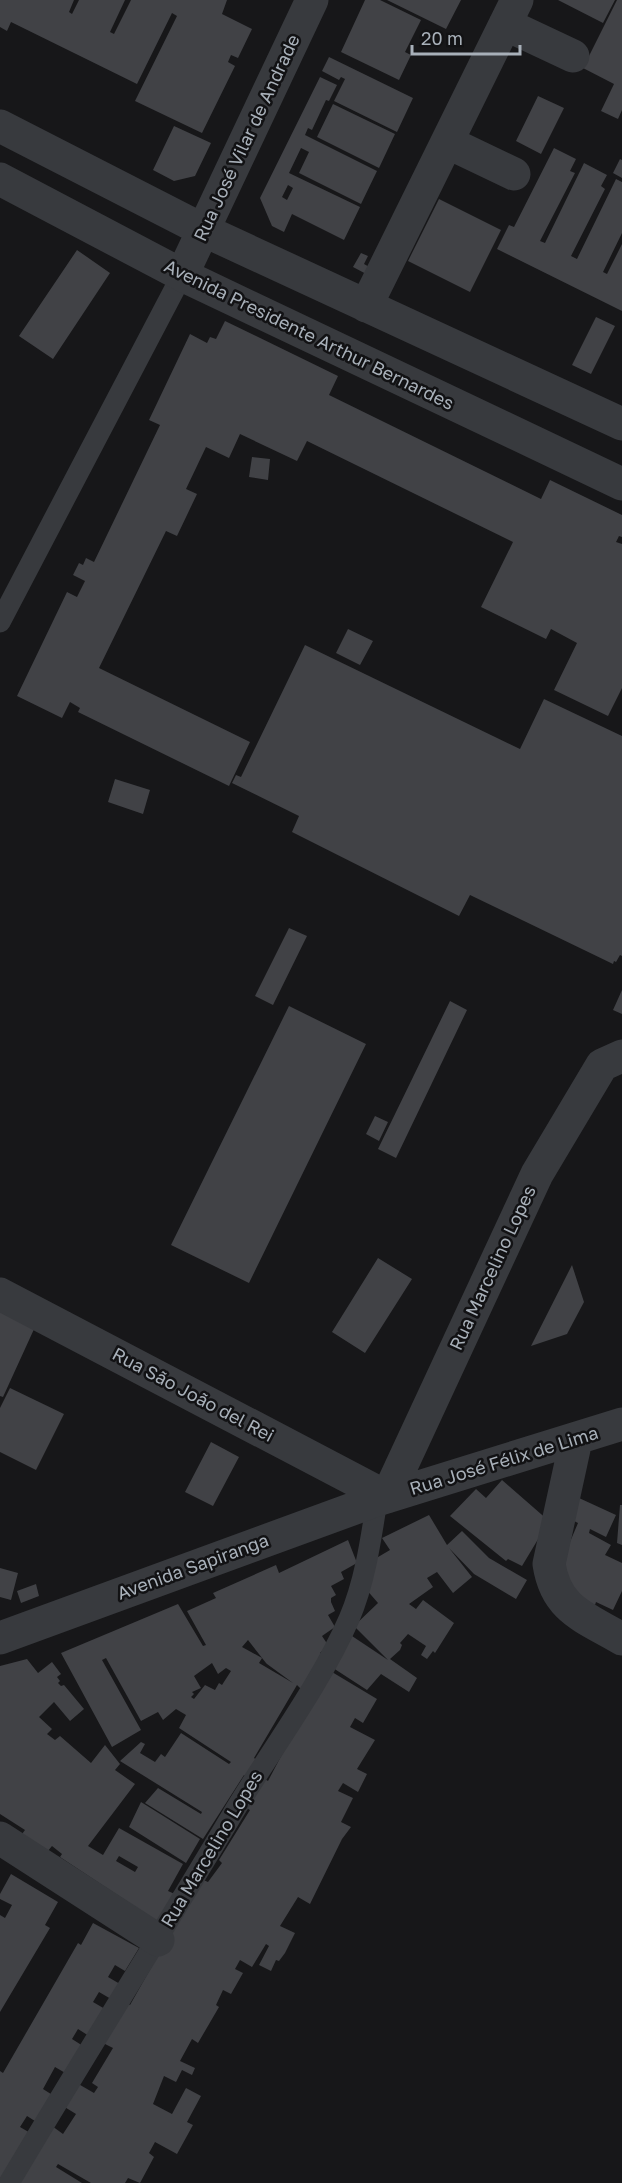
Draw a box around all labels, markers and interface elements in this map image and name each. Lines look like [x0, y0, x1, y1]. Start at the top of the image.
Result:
scale bar [412, 18, 520, 56]
text: 20 m [421, 27, 463, 49]
street label: Rua José Vilar de Andrade [188, 31, 304, 245]
street label: Avenida Presidente Arthur Bernardes [161, 254, 458, 414]
street label: Rua Marcelino Lopes [444, 1182, 540, 1353]
street label: Rua São João del Rei [109, 1342, 278, 1446]
street label: Rua José Félix de Lima [407, 1421, 601, 1499]
street label: Avenida Sapiranga [114, 1528, 271, 1604]
street label: Rua Marcelino Lopes [156, 1766, 267, 1931]

